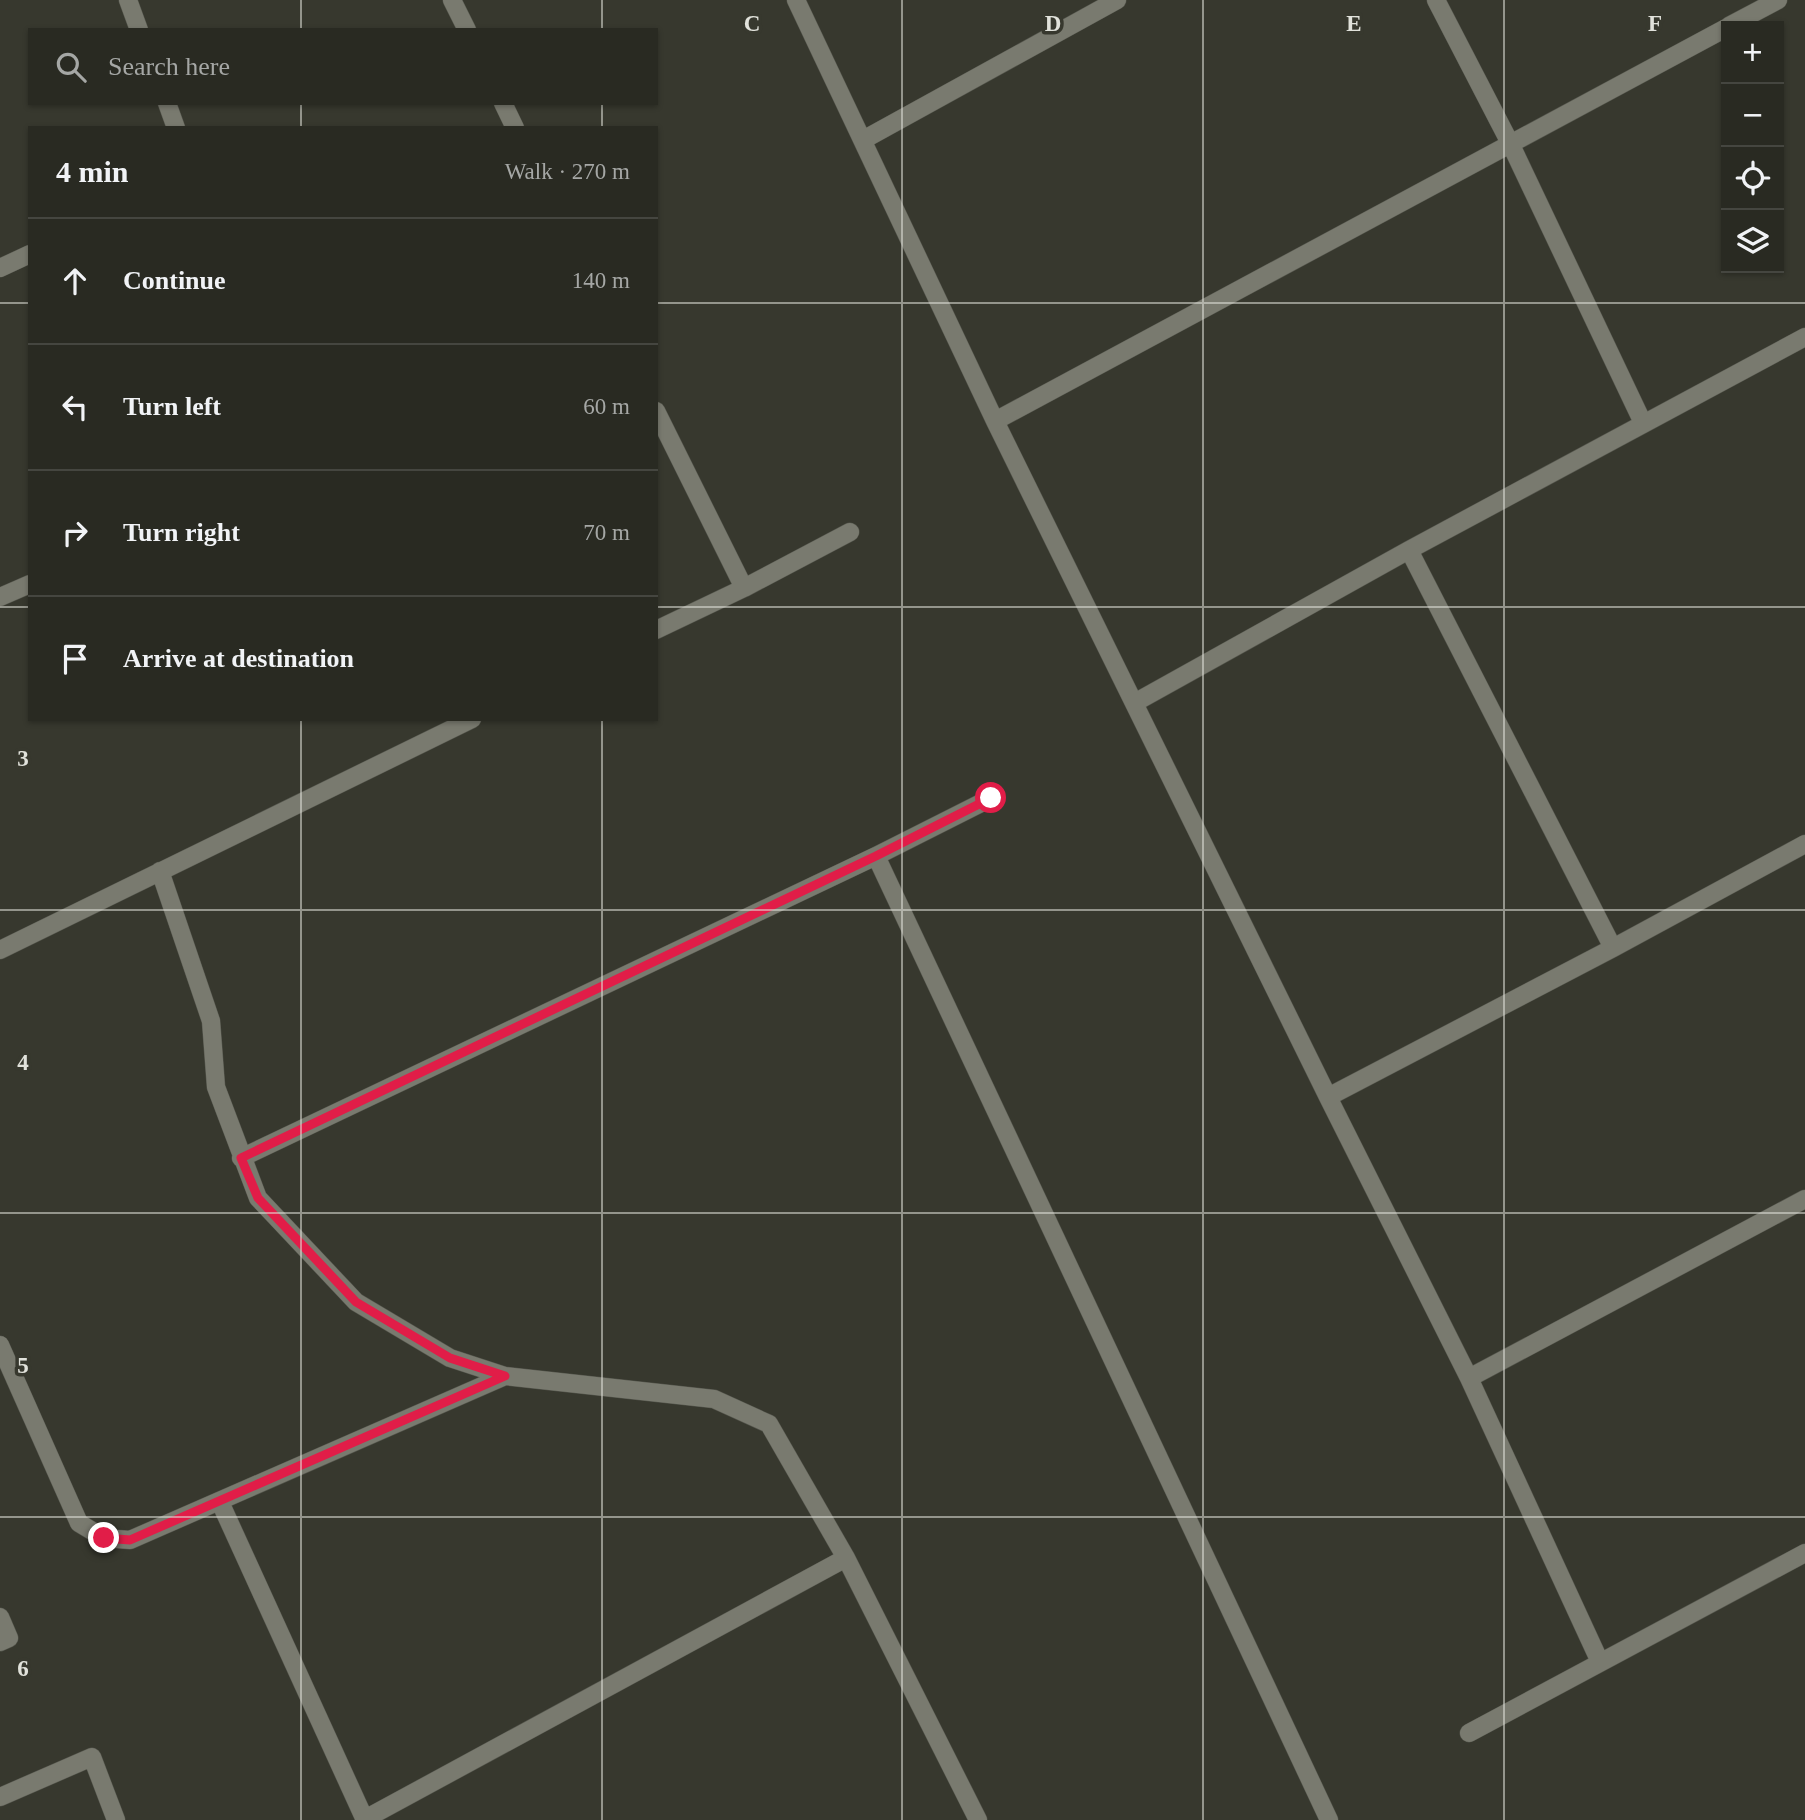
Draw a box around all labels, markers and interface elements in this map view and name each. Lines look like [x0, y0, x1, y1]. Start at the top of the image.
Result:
text: C [744, 11, 760, 36]
text: D [1045, 11, 1061, 36]
text: E [1346, 11, 1362, 36]
text: F [1648, 11, 1662, 36]
map controls [1721, 21, 1784, 273]
button: + [1721, 21, 1784, 84]
search box [28, 28, 658, 105]
icon: search [52, 48, 90, 86]
text: Search here [108, 52, 230, 81]
button: − [1721, 84, 1784, 147]
button: locate [1721, 147, 1784, 210]
text: 4 min [56, 155, 129, 188]
text: Walk · 270 m [505, 159, 630, 184]
button: layers [1721, 210, 1784, 273]
icon: ahead [56, 262, 94, 300]
text: Continue [123, 266, 226, 295]
text: 140 m [572, 268, 630, 293]
icon: left [56, 388, 94, 426]
text: Turn left [123, 392, 221, 421]
text: 60 m [583, 394, 630, 419]
icon: right [56, 514, 94, 552]
text: Turn right [123, 518, 240, 547]
text: 70 m [583, 520, 630, 545]
icon: arrive [56, 640, 94, 678]
text: Arrive at destination [123, 644, 354, 673]
text: 3 [17, 746, 29, 771]
route start [975, 782, 1006, 813]
text: 4 [17, 1050, 29, 1075]
text: 5 [17, 1353, 29, 1378]
route end [88, 1522, 119, 1553]
text: 6 [17, 1656, 29, 1681]

